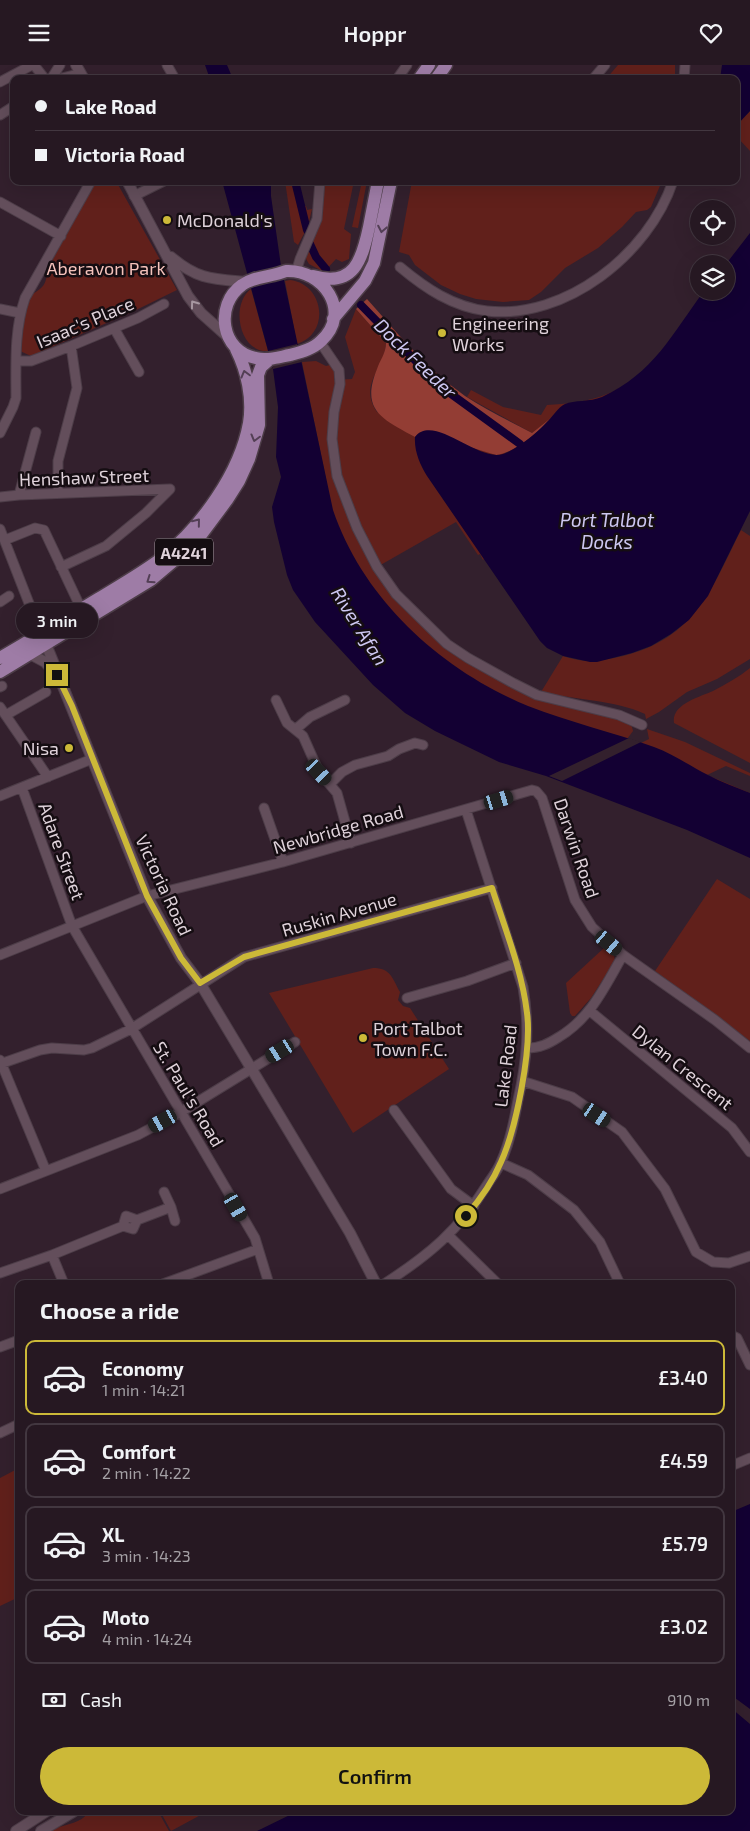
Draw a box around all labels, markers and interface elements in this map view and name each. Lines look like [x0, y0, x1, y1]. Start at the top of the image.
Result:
icon: menu [25, 19, 53, 47]
icon: heart [697, 19, 725, 47]
text: Hoppr [344, 20, 406, 46]
text: Lake Road [65, 95, 157, 118]
text: Victoria Road [65, 143, 185, 166]
map controls [690, 200, 735, 300]
button: locate [690, 200, 735, 245]
place label: McDonald's [177, 209, 273, 231]
marker: McDonald's [161, 214, 173, 226]
one-way arrow [378, 225, 388, 234]
button: layers [690, 255, 735, 300]
park label: Aberavon Park [46, 257, 166, 279]
street label: Isaac's Place [33, 292, 137, 352]
one-way arrow [191, 300, 200, 310]
place label: Engineering Works [452, 312, 549, 355]
water label: Dock Feeder [370, 313, 462, 403]
marker: Engineering Works [436, 327, 448, 339]
one-way arrow [240, 369, 251, 378]
one-way arrow [250, 434, 261, 442]
street label: Henshaw Street [19, 464, 150, 490]
water label: Port Talbot Docks [560, 508, 655, 553]
one-way arrow [192, 518, 201, 527]
road number: A4241 [155, 539, 213, 566]
one-way arrow [147, 574, 156, 583]
water label: River Afan [327, 582, 393, 670]
callout: 3 min [16, 603, 98, 637]
text: 3 min [37, 611, 77, 630]
route end [46, 664, 68, 686]
place label: Nisa [23, 737, 59, 759]
marker: Nisa [63, 742, 75, 754]
car [303, 756, 334, 788]
car [482, 788, 515, 812]
street label: Darwin Road [550, 795, 604, 901]
street label: Adare Street [34, 799, 90, 903]
street label: Newbridge Road [270, 800, 406, 858]
street label: Victoria Road [131, 831, 197, 939]
street label: Ruskin Avenue [279, 887, 399, 941]
car [592, 928, 625, 958]
place label: Port Talbot Town F.C. [373, 1017, 463, 1060]
street label: Dylan Crescent [628, 1020, 738, 1114]
street label: Lake Road [489, 1023, 521, 1109]
marker: Port Talbot Town F.C. [357, 1032, 369, 1044]
street label: St. Paul's Road [149, 1037, 229, 1151]
car [263, 1037, 296, 1065]
car [580, 1100, 613, 1130]
car [146, 1107, 179, 1135]
car [222, 1190, 249, 1224]
route start [455, 1205, 477, 1227]
text: Choose a ride [40, 1297, 179, 1323]
icon: car [42, 1355, 87, 1400]
text: Economy [102, 1357, 184, 1380]
text: £3.40 [658, 1366, 708, 1389]
text: 1 min · 14:21 [102, 1380, 185, 1399]
icon: car [42, 1438, 87, 1483]
text: Comfort [102, 1440, 176, 1463]
text: £4.59 [659, 1449, 708, 1472]
text: 2 min · 14:22 [102, 1463, 191, 1482]
icon: car [42, 1521, 87, 1566]
text: XL [102, 1523, 124, 1546]
text: £5.79 [662, 1532, 708, 1555]
text: 3 min · 14:23 [102, 1546, 191, 1565]
icon: car [42, 1604, 87, 1649]
text: Moto [102, 1606, 150, 1629]
text: £3.02 [659, 1615, 708, 1638]
text: 4 min · 14:24 [102, 1629, 192, 1648]
icon: cash [40, 1686, 68, 1714]
text: Cash [80, 1688, 122, 1711]
text: 910 m [667, 1690, 710, 1709]
button: Confirm [40, 1747, 710, 1805]

